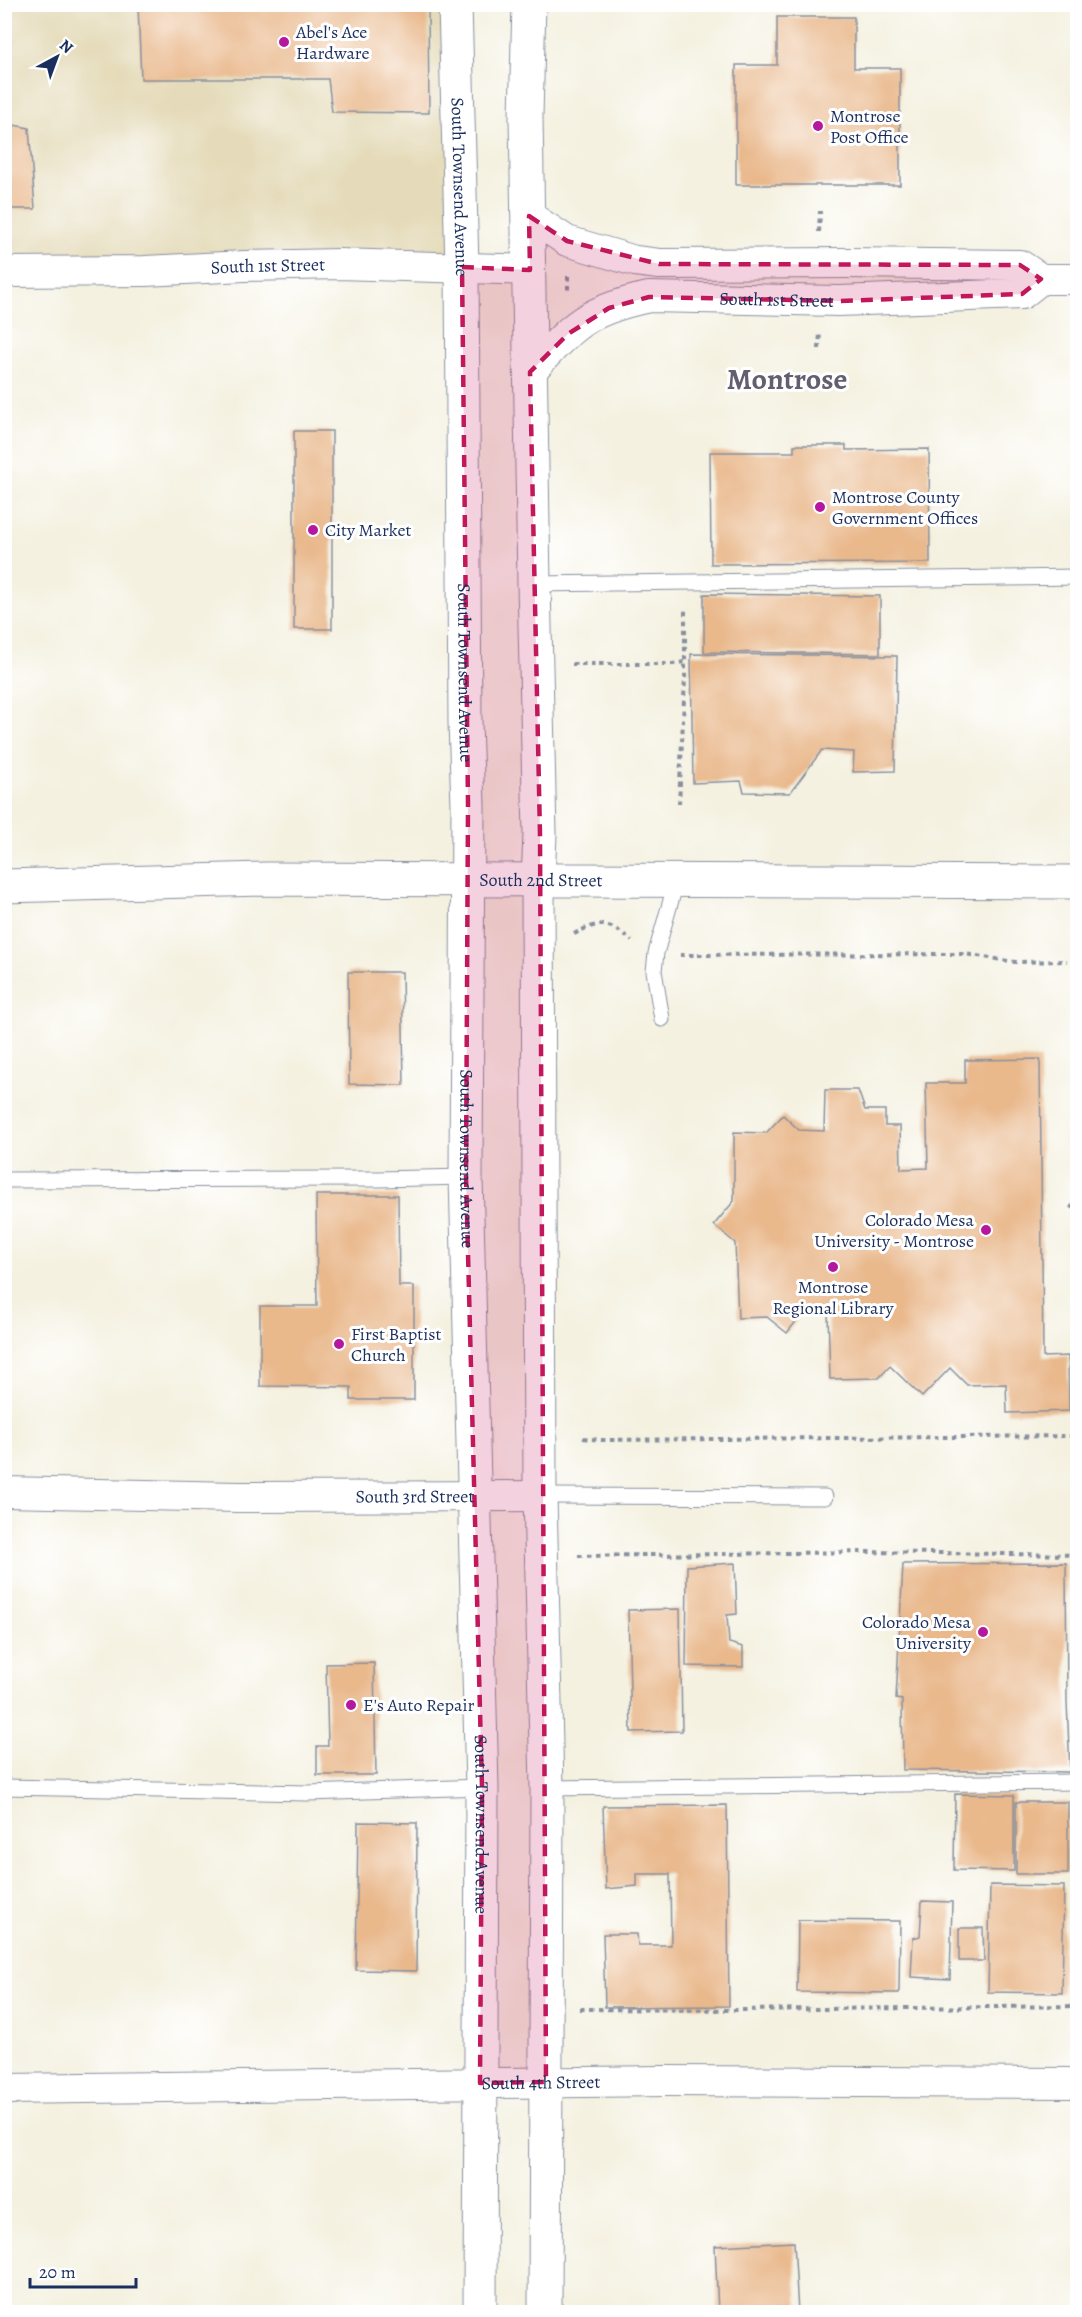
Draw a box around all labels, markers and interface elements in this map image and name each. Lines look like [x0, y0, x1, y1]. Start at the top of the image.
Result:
place label: Abel's Ace Hardware [295, 20, 370, 65]
north arrow [27, 27, 87, 87]
text: N [55, 34, 78, 59]
marker: Abel's Ace Hardware [277, 35, 291, 49]
street label: South Townsend Avenue [445, 97, 474, 277]
place label: Montrose Post Office [830, 104, 909, 149]
marker: Montrose Post Office [811, 119, 825, 133]
street label: South 1st Street [210, 252, 325, 280]
street label: South 1st Street [719, 286, 834, 313]
district label: Montrose [727, 359, 847, 399]
place label: Montrose County Government Offices [832, 485, 978, 530]
marker: Montrose County Government Offices [813, 500, 827, 514]
place label: City Market [325, 518, 412, 542]
marker: City Market [306, 523, 320, 537]
street label: South Townsend Avenue [452, 583, 478, 763]
street label: South 2nd Street [479, 868, 603, 892]
street label: South Townsend Avenue [454, 1069, 480, 1249]
place label: Colorado Mesa University - Montrose [814, 1208, 975, 1253]
marker: Colorado Mesa University - Montrose [979, 1223, 993, 1237]
marker: Montrose Regional Library [826, 1260, 840, 1274]
place label: Montrose Regional Library [772, 1275, 895, 1320]
place label: First Baptist Church [351, 1322, 441, 1367]
marker: First Baptist Church [332, 1337, 346, 1351]
street label: South 3rd Street [355, 1484, 474, 1509]
place label: Colorado Mesa University [862, 1610, 972, 1655]
marker: Colorado Mesa University [976, 1625, 990, 1639]
place label: E's Auto Repair [363, 1693, 474, 1717]
marker: E's Auto Repair [344, 1698, 358, 1712]
street label: South Townsend Avenue [469, 1735, 494, 1914]
street label: South 4th Street [481, 2070, 601, 2095]
scale bar [30, 2251, 136, 2289]
text: 20 m [39, 2260, 76, 2284]

